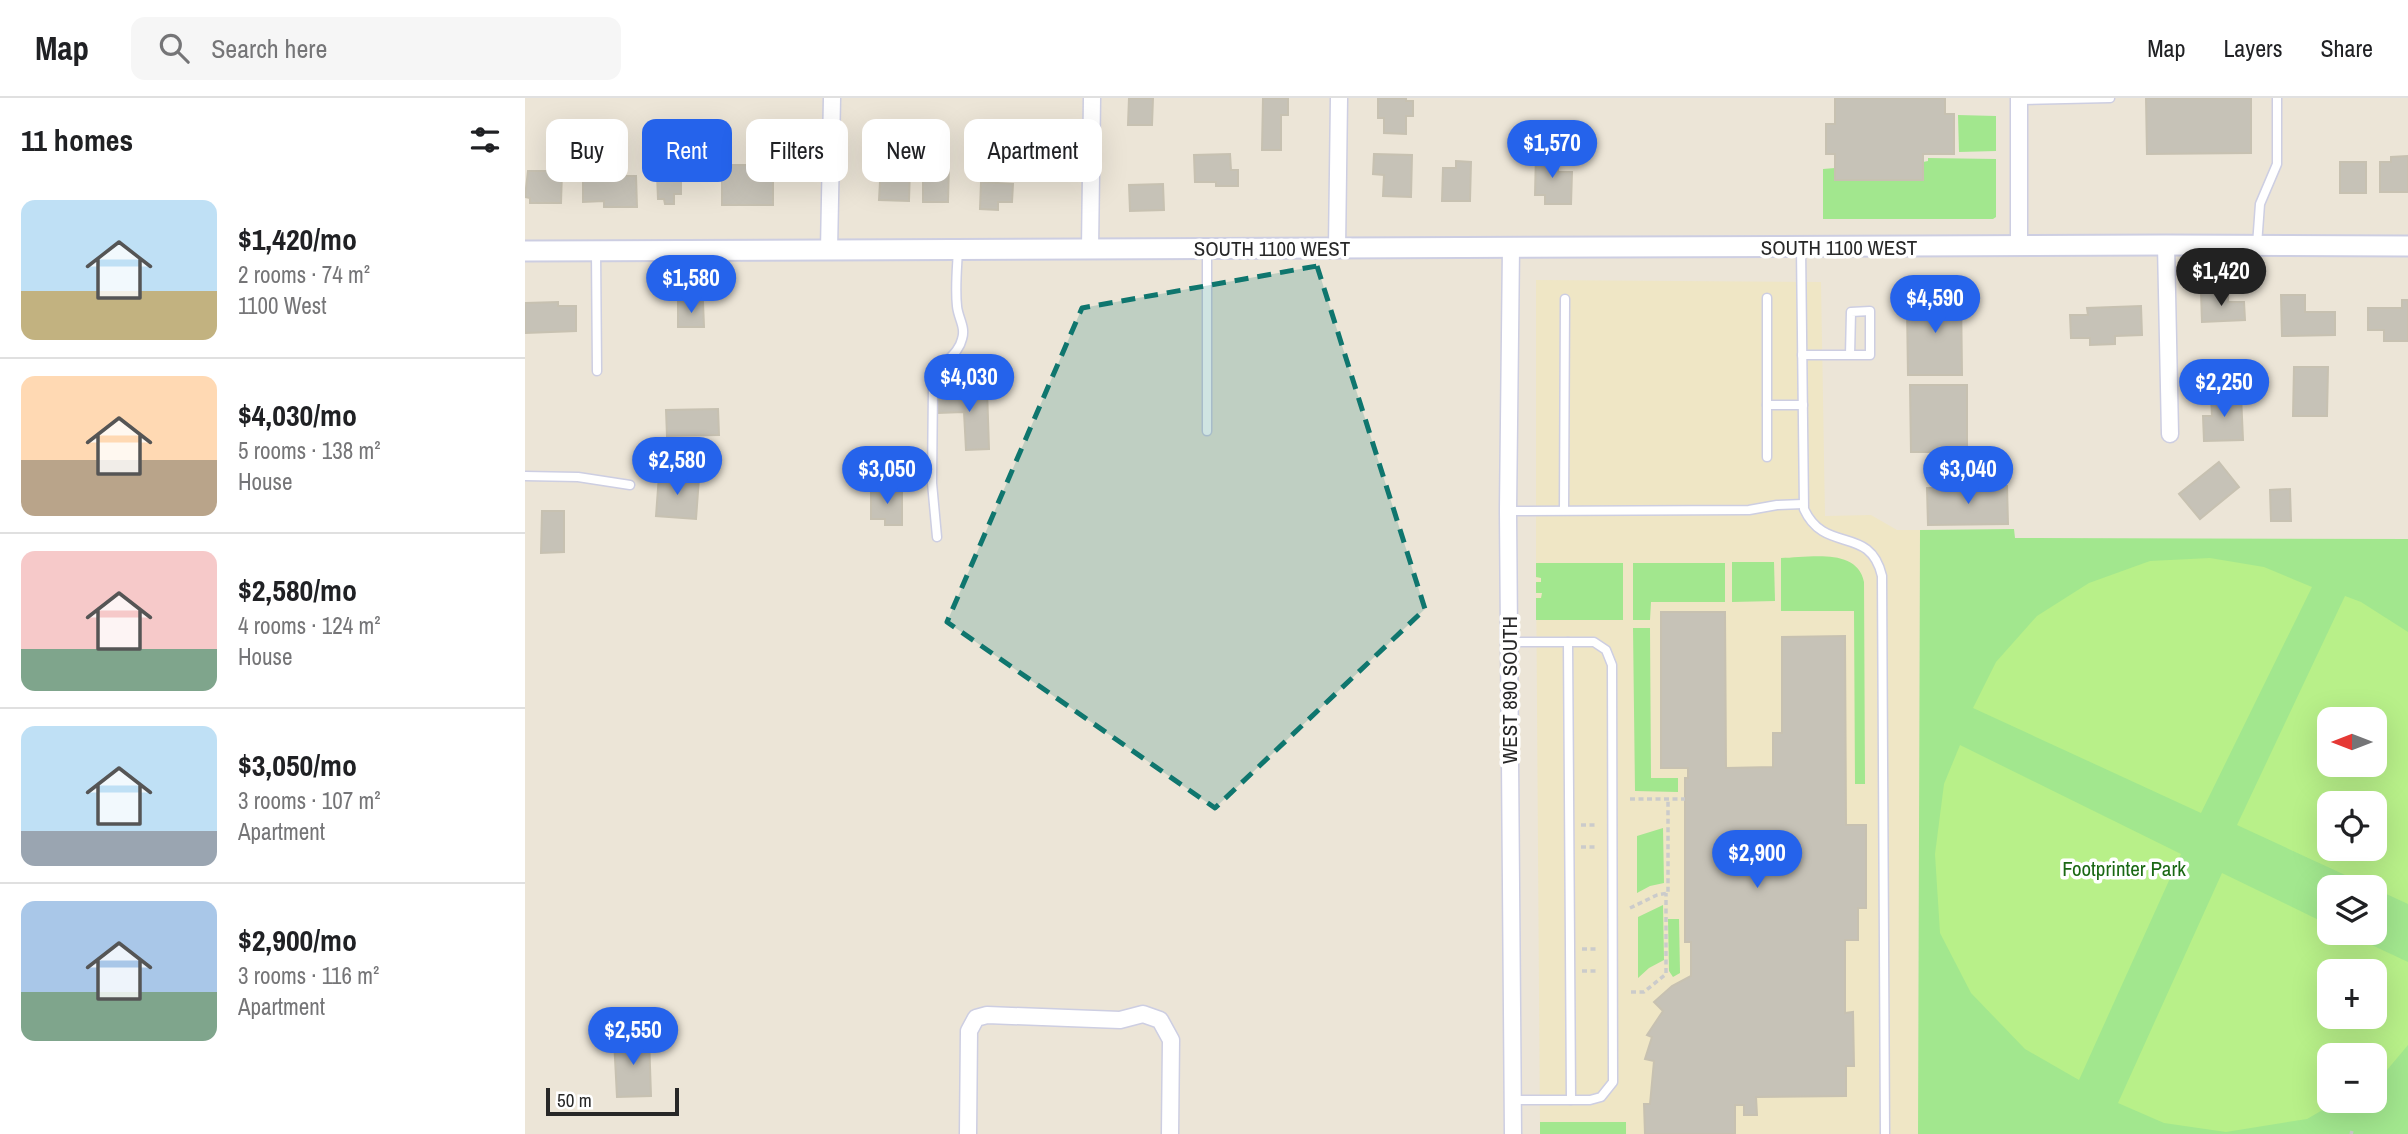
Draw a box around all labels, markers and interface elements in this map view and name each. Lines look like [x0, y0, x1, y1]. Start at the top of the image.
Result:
search box [131, 17, 621, 80]
text: Map [35, 26, 89, 70]
icon: search [155, 29, 193, 67]
text: Search here [211, 31, 327, 66]
text: Map [2147, 32, 2185, 64]
text: Layers [2223, 32, 2282, 64]
text: Share [2320, 32, 2373, 64]
chip: Buy [546, 119, 628, 182]
chip: Rent [642, 119, 732, 182]
chip: Filters [746, 119, 848, 182]
chip: New [862, 119, 950, 182]
chip: Apartment [964, 119, 1102, 182]
text: 11 homes [21, 120, 133, 160]
pin: $1,570 [1495, 120, 1609, 180]
icon: filters [466, 121, 504, 159]
text: $1,570 [1523, 127, 1581, 158]
text: $1,420/mo [238, 219, 357, 259]
icon: home [77, 228, 161, 312]
street label: SOUTH 1100 WEST [1761, 233, 1918, 262]
street label: SOUTH 1100 WEST [1194, 234, 1351, 263]
pin: $1,420 [2164, 248, 2278, 308]
text: $1,420 [2192, 255, 2250, 286]
pin: $1,580 [634, 256, 748, 315]
text: 2 rooms · 74 m² [238, 259, 370, 290]
text: $1,580 [662, 262, 720, 293]
pin: $4,590 [1878, 275, 1992, 335]
text: $4,590 [1906, 282, 1964, 313]
text: 1100 West [238, 290, 326, 321]
pin: $4,030 [912, 354, 1026, 414]
pin: $2,250 [2167, 360, 2281, 419]
text: $4,030 [940, 361, 998, 392]
text: $2,250 [2195, 366, 2253, 397]
text: $4,030/mo [238, 395, 357, 435]
icon: home [77, 404, 161, 488]
text: 5 rooms · 138 m² [238, 435, 381, 466]
pin: $2,580 [620, 438, 734, 497]
text: $2,580 [648, 444, 706, 475]
pin: $3,050 [830, 446, 944, 506]
pin: $3,040 [1911, 446, 2025, 506]
text: $3,050 [858, 453, 916, 484]
text: $3,040 [1939, 453, 1997, 484]
text: House [238, 466, 293, 497]
text: $2,580/mo [238, 570, 357, 610]
icon: home [77, 579, 161, 663]
text: 4 rooms · 124 m² [238, 610, 381, 641]
street label: WEST 890 SOUTH [1495, 616, 1524, 764]
text: House [238, 641, 293, 672]
north arrow [2317, 707, 2387, 777]
map controls [2317, 707, 2387, 1113]
text: $3,050/mo [238, 745, 357, 785]
icon: home [77, 754, 161, 838]
text: 3 rooms · 107 m² [238, 785, 381, 816]
button: locate [2317, 791, 2387, 861]
text: Apartment [238, 816, 325, 847]
pin: $2,900 [1700, 830, 1814, 890]
text: $2,900 [1728, 837, 1786, 868]
park label: Footprinter Park [2062, 854, 2186, 883]
button: layers [2317, 875, 2387, 945]
text: $2,900/mo [238, 920, 357, 960]
icon: home [77, 929, 161, 1013]
button: + [2317, 959, 2387, 1029]
text: 3 rooms · 116 m² [238, 960, 379, 991]
text: Apartment [238, 991, 325, 1022]
pin: $2,550 [576, 1007, 690, 1067]
text: $2,550 [604, 1014, 662, 1045]
button: − [2317, 1043, 2387, 1113]
scale bar [546, 1085, 679, 1117]
text: 50 m [557, 1087, 592, 1113]

